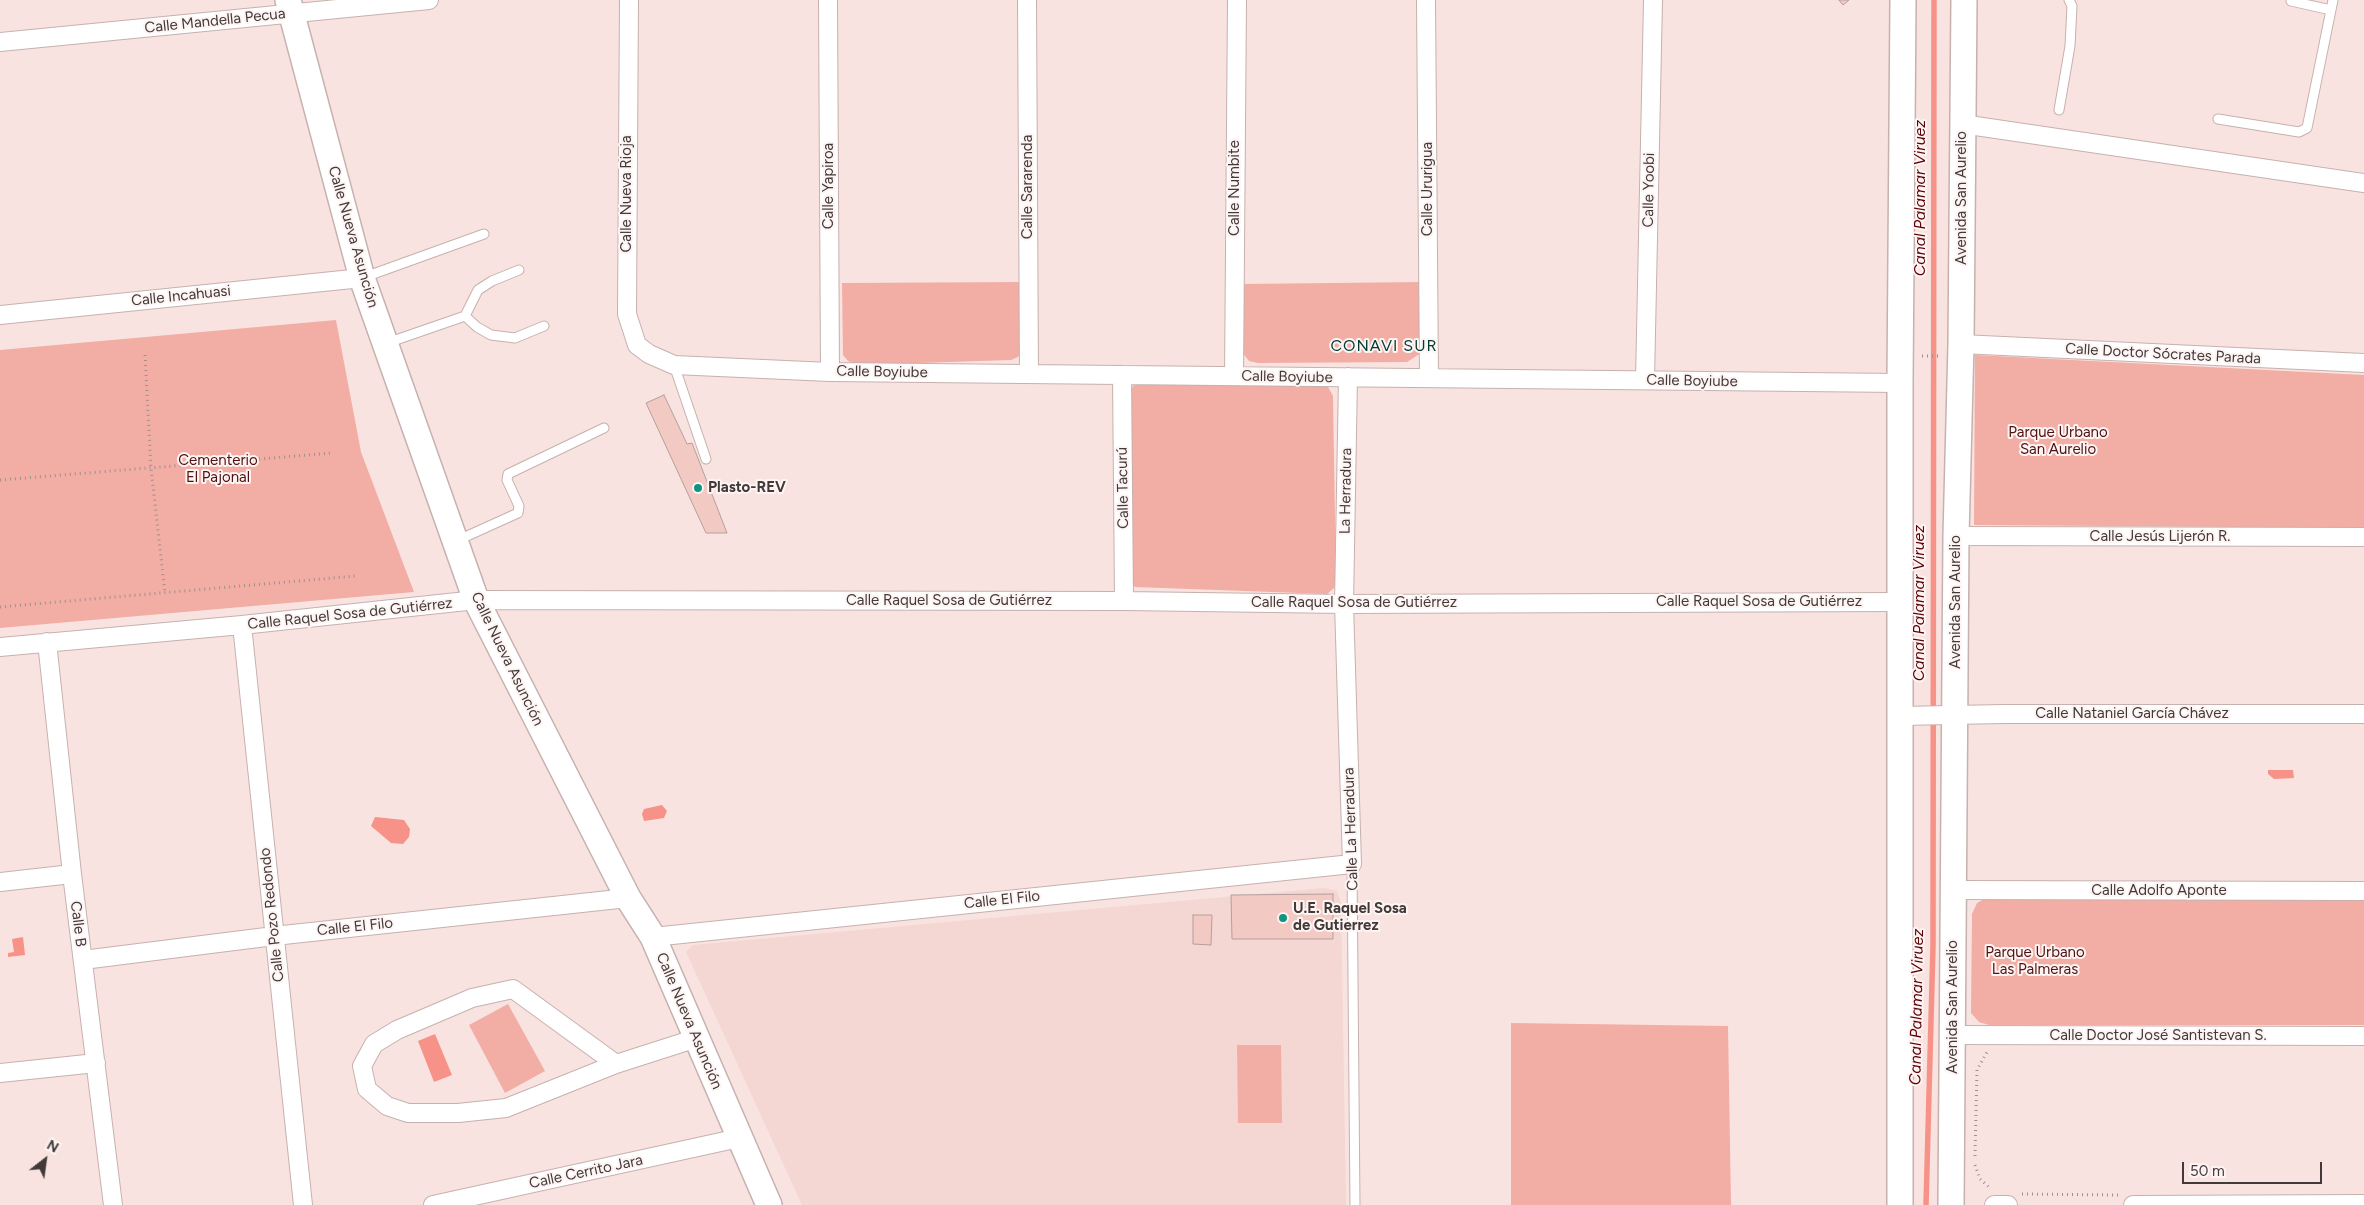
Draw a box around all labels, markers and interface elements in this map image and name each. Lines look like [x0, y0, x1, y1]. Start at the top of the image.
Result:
street label: Calle Mandella Pecua [144, 5, 286, 37]
water label: Canal Palamar Viruez [1910, 120, 1930, 276]
street label: Avenida San Aurelio [1953, 131, 1971, 265]
street label: Calle Nueva Rioja [618, 135, 636, 253]
street label: Calle Sararenda [1019, 135, 1037, 239]
street label: Calle Numbite [1226, 140, 1244, 236]
street label: Calle Ururigua [1419, 142, 1437, 236]
street label: Calle Yapiroa [820, 143, 838, 229]
street label: Calle Yoobi [1639, 152, 1659, 228]
street label: Calle Nueva Asunción [324, 164, 382, 310]
street label: Calle Incahuasi [130, 282, 232, 310]
district label: CONAVI SUR [1329, 336, 1439, 356]
street label: Calle Doctor Sócrates Parada [2065, 340, 2261, 368]
street label: Calle Boyiube [836, 362, 928, 382]
street label: Calle Boyiube [1241, 367, 1333, 387]
street label: Calle Boyiube [1646, 371, 1738, 391]
park label: Parque Urbano San Aurelio [2008, 424, 2108, 459]
street label: Calle Tacurú [1113, 447, 1133, 529]
street label: La Herradura [1336, 448, 1356, 534]
park label: Cementerio El Pajonal [178, 452, 258, 487]
place label: Plasto-REV [708, 479, 786, 497]
marker: Plasto-REV [692, 482, 704, 494]
water label: Canal Palamar Viruez [1909, 525, 1929, 681]
street label: Calle Jesús Lijerón R. [2090, 528, 2230, 546]
street label: Avenida San Aurelio [1947, 535, 1965, 669]
street label: Calle Nueva Asunción [467, 589, 547, 729]
street label: Calle Raquel Sosa de Gutiérrez [846, 592, 1052, 610]
street label: Calle Raquel Sosa de Gutiérrez [1656, 593, 1862, 611]
street label: Calle Raquel Sosa de Gutiérrez [247, 594, 453, 634]
street label: Calle Raquel Sosa de Gutiérrez [1251, 594, 1457, 612]
street label: Calle Nataniel García Chávez [2035, 705, 2229, 723]
street label: Calle La Herradura [1340, 767, 1362, 891]
street label: Calle Pozo Redondo [256, 847, 288, 983]
street label: Calle Adolfo Aponte [2091, 882, 2227, 900]
street label: Calle El Filo [963, 887, 1041, 913]
street label: Calle B [66, 900, 90, 948]
place label: U.E. Raquel Sosa de Gutierrez [1293, 900, 1407, 935]
marker: U.E. Raquel Sosa de Gutierrez [1277, 912, 1289, 924]
street label: Calle El Filo [316, 914, 394, 940]
water label: Canal Palamar Viruez [1906, 929, 1928, 1085]
street label: Avenida San Aurelio [1944, 940, 1962, 1074]
park label: Parque Urbano Las Palmeras [1985, 944, 2085, 979]
street label: Calle Nueva Asunción [652, 950, 726, 1092]
street label: Calle Doctor José Santistevan S. [2049, 1027, 2267, 1045]
north arrow [20, 1135, 70, 1185]
text: N [44, 1137, 62, 1157]
street label: Calle Cerrito Jara [528, 1151, 644, 1193]
scale bar [2184, 1152, 2324, 1184]
text: 50 m [2190, 1162, 2225, 1180]

